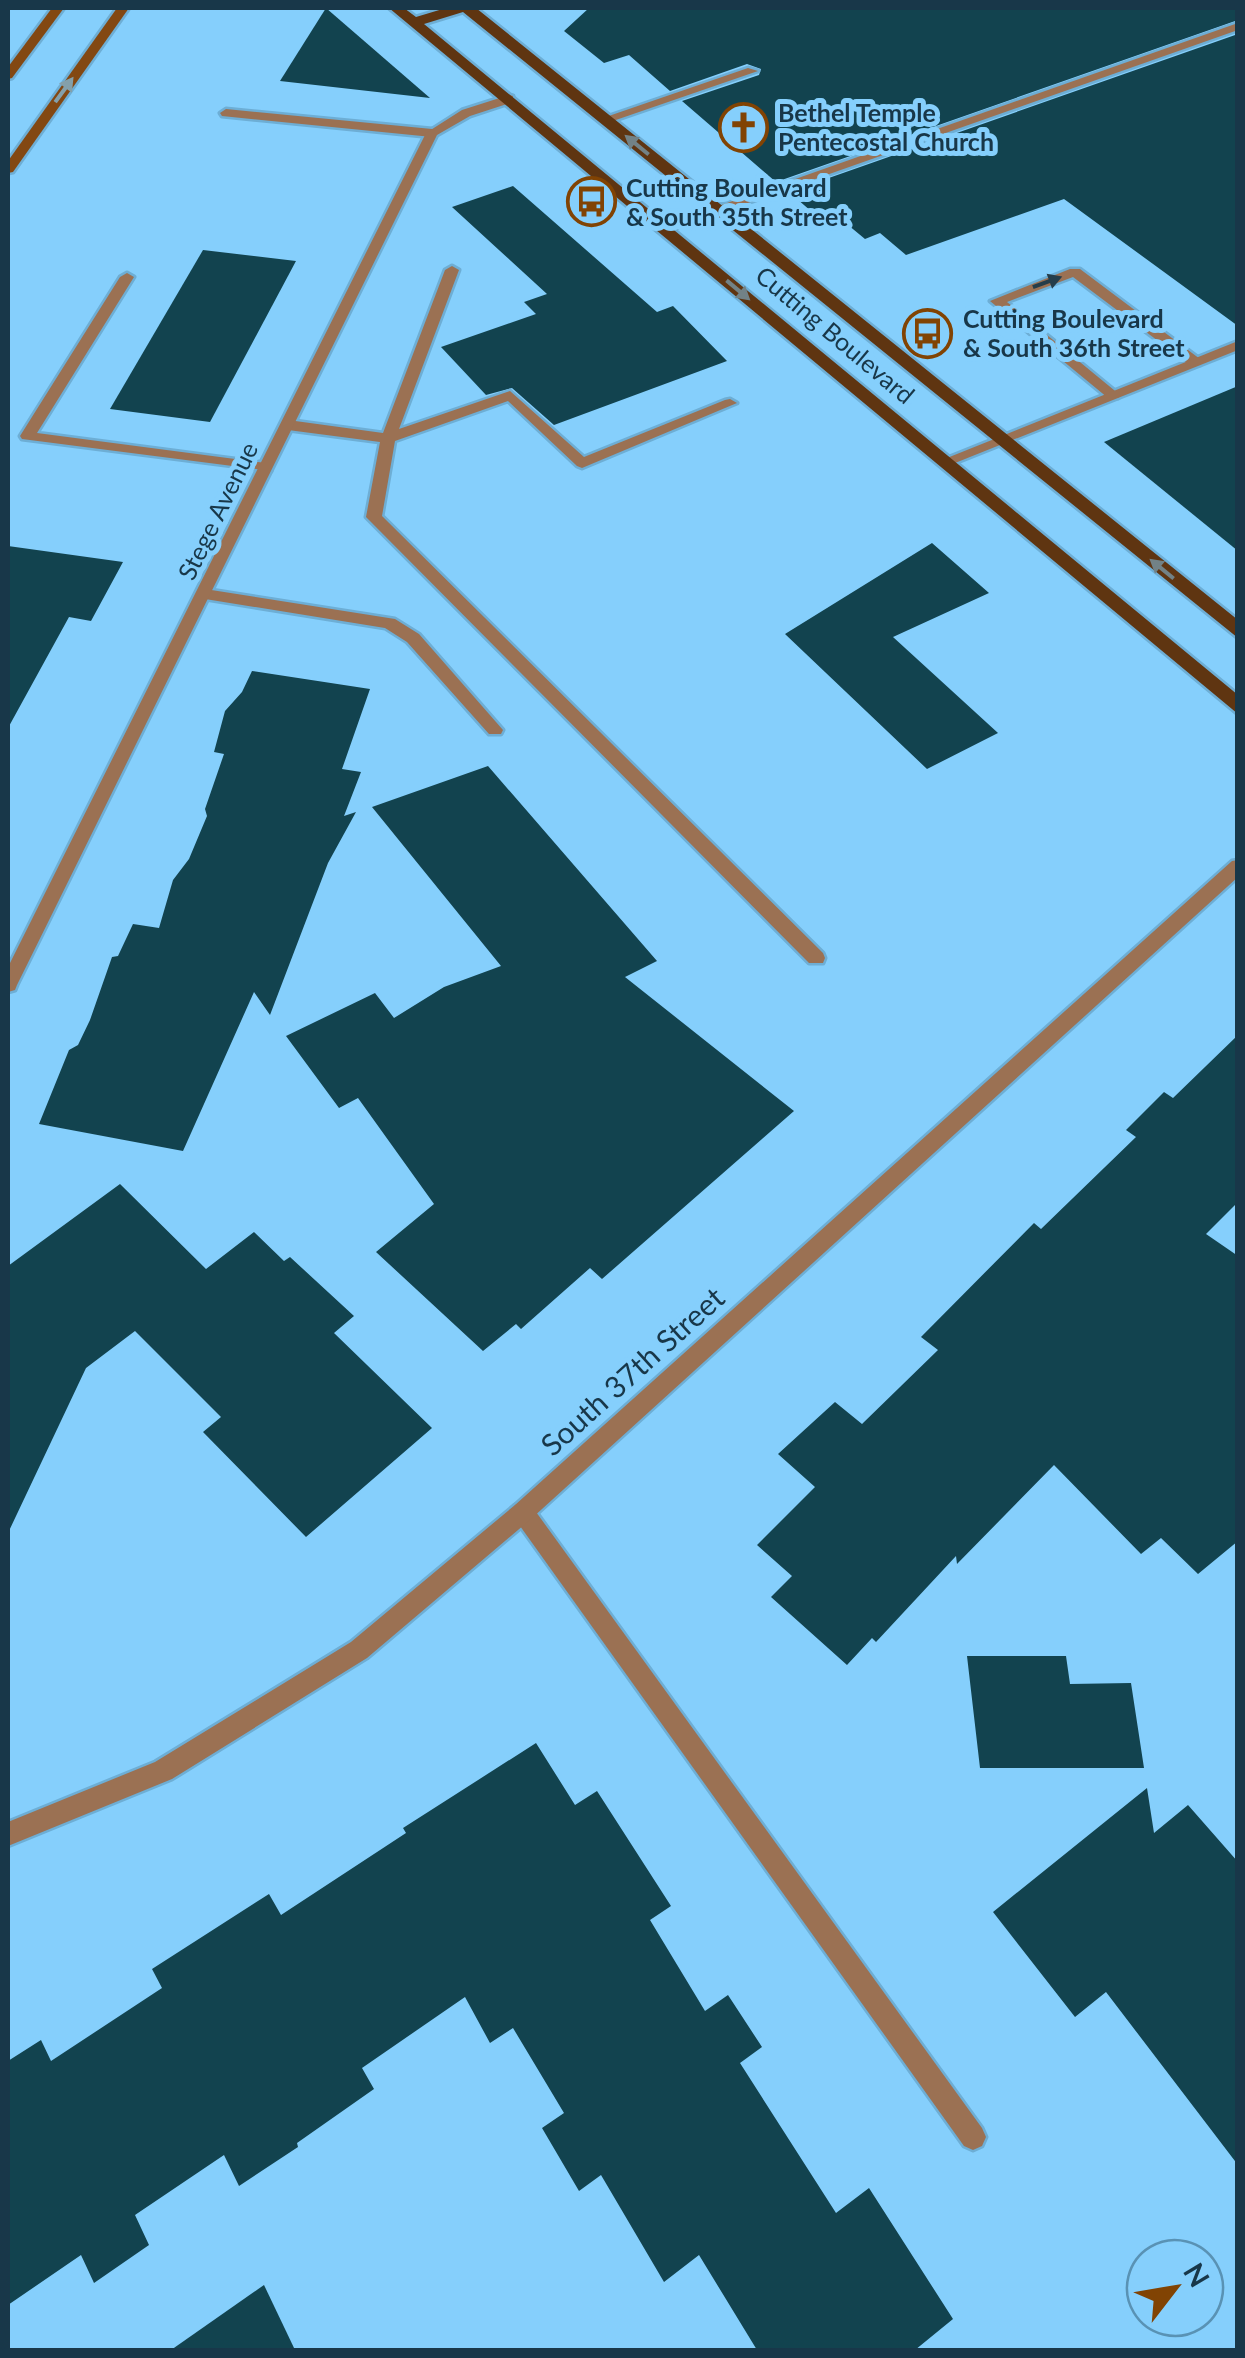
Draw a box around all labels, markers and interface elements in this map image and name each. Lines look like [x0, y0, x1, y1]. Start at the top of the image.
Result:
one-way arrow [54, 77, 73, 103]
place label: Bethel Temple Pentecostal Church [778, 97, 994, 156]
church icon: Bethel Temple Pentecostal Church [717, 101, 769, 153]
one-way arrow [624, 135, 649, 156]
place label: Cutting Boulevard & South 35th Street [626, 172, 848, 231]
bus stop icon: Cutting Boulevard & South 35th Street [565, 176, 617, 228]
street label: Cutting Boulevard [750, 259, 921, 409]
one-way arrow [1032, 274, 1062, 289]
one-way arrow [725, 279, 750, 300]
place label: Cutting Boulevard & South 36th Street [963, 303, 1185, 362]
bus stop icon: Cutting Boulevard & South 36th Street [902, 307, 954, 359]
street label: Stege Avenue [171, 437, 263, 584]
one-way arrow [1149, 559, 1175, 580]
street label: South 37th Street [533, 1279, 731, 1462]
north arrow [1125, 2238, 1225, 2338]
text: N [1177, 2257, 1217, 2293]

